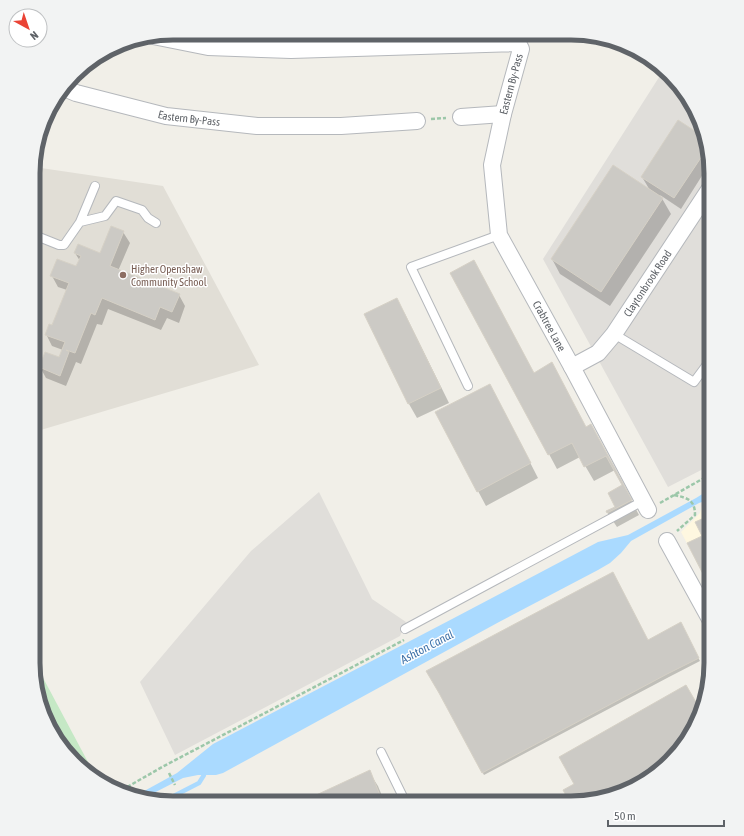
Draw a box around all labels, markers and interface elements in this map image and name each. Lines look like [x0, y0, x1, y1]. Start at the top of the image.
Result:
north arrow [8, 8, 48, 48]
text: N [28, 29, 41, 42]
street label: Eastern By-Pass [497, 52, 525, 116]
street label: Eastern By-Pass [157, 108, 221, 128]
street label: Claytonbrook Road [621, 248, 674, 319]
place label: Higher Openshaw Community School [131, 263, 207, 288]
marker: Higher Openshaw Community School [118, 270, 128, 280]
street label: Crabtree Lane [531, 299, 568, 353]
water label: Ashton Canal [397, 627, 456, 667]
scale bar [608, 802, 724, 828]
text: 50 m [614, 809, 636, 823]

